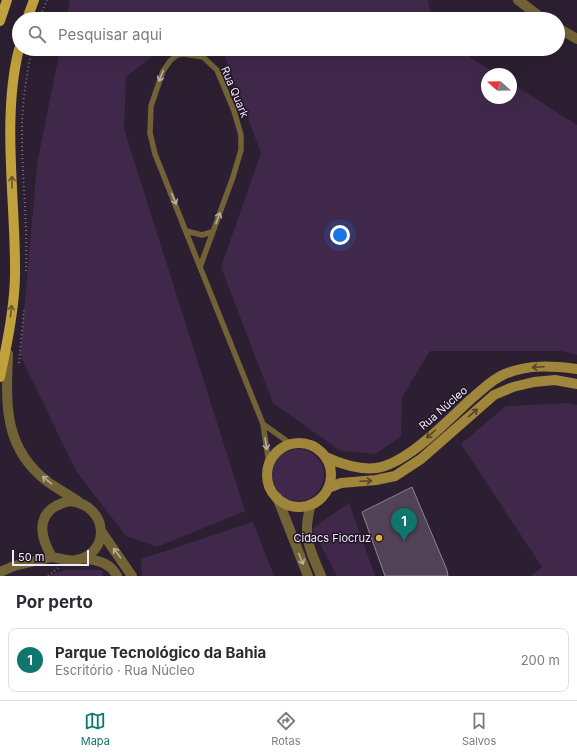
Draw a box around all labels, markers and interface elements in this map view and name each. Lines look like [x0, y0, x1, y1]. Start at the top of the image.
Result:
search box [12, 12, 565, 56]
icon: search [26, 23, 48, 45]
text: Pesquisar aqui [58, 25, 162, 44]
street label: Rua Quark [218, 64, 252, 120]
north arrow [481, 68, 517, 104]
one-way arrow [157, 69, 164, 81]
one-way arrow [9, 176, 16, 189]
one-way arrow [170, 193, 178, 205]
one-way arrow [214, 212, 222, 224]
your location [330, 225, 350, 245]
one-way arrow [7, 305, 15, 318]
one-way arrow [532, 363, 545, 371]
street label: Rua Núcleo [416, 383, 470, 433]
one-way arrow [468, 408, 478, 417]
one-way arrow [426, 430, 436, 439]
one-way arrow [262, 437, 270, 450]
one-way arrow [42, 476, 53, 484]
one-way arrow [359, 477, 372, 484]
pin: 1 [391, 508, 417, 541]
place label: Cidacs Fiocruz [293, 531, 371, 545]
marker: Cidacs Fiocruz [374, 533, 384, 543]
scale bar [12, 548, 89, 567]
one-way arrow [113, 548, 121, 559]
text: 50 m [18, 550, 44, 564]
one-way arrow [298, 553, 305, 565]
text: Por perto [16, 592, 93, 612]
text: Parque Tecnológico da Bahia [55, 643, 266, 662]
text: 1 [27, 652, 33, 668]
text: 200 m [521, 652, 560, 668]
text: Escritório · Rua Núcleo [55, 662, 195, 678]
tab: Mapa [81, 710, 110, 748]
tab: Rotas [271, 710, 300, 748]
tab: Salvos [462, 710, 496, 748]

